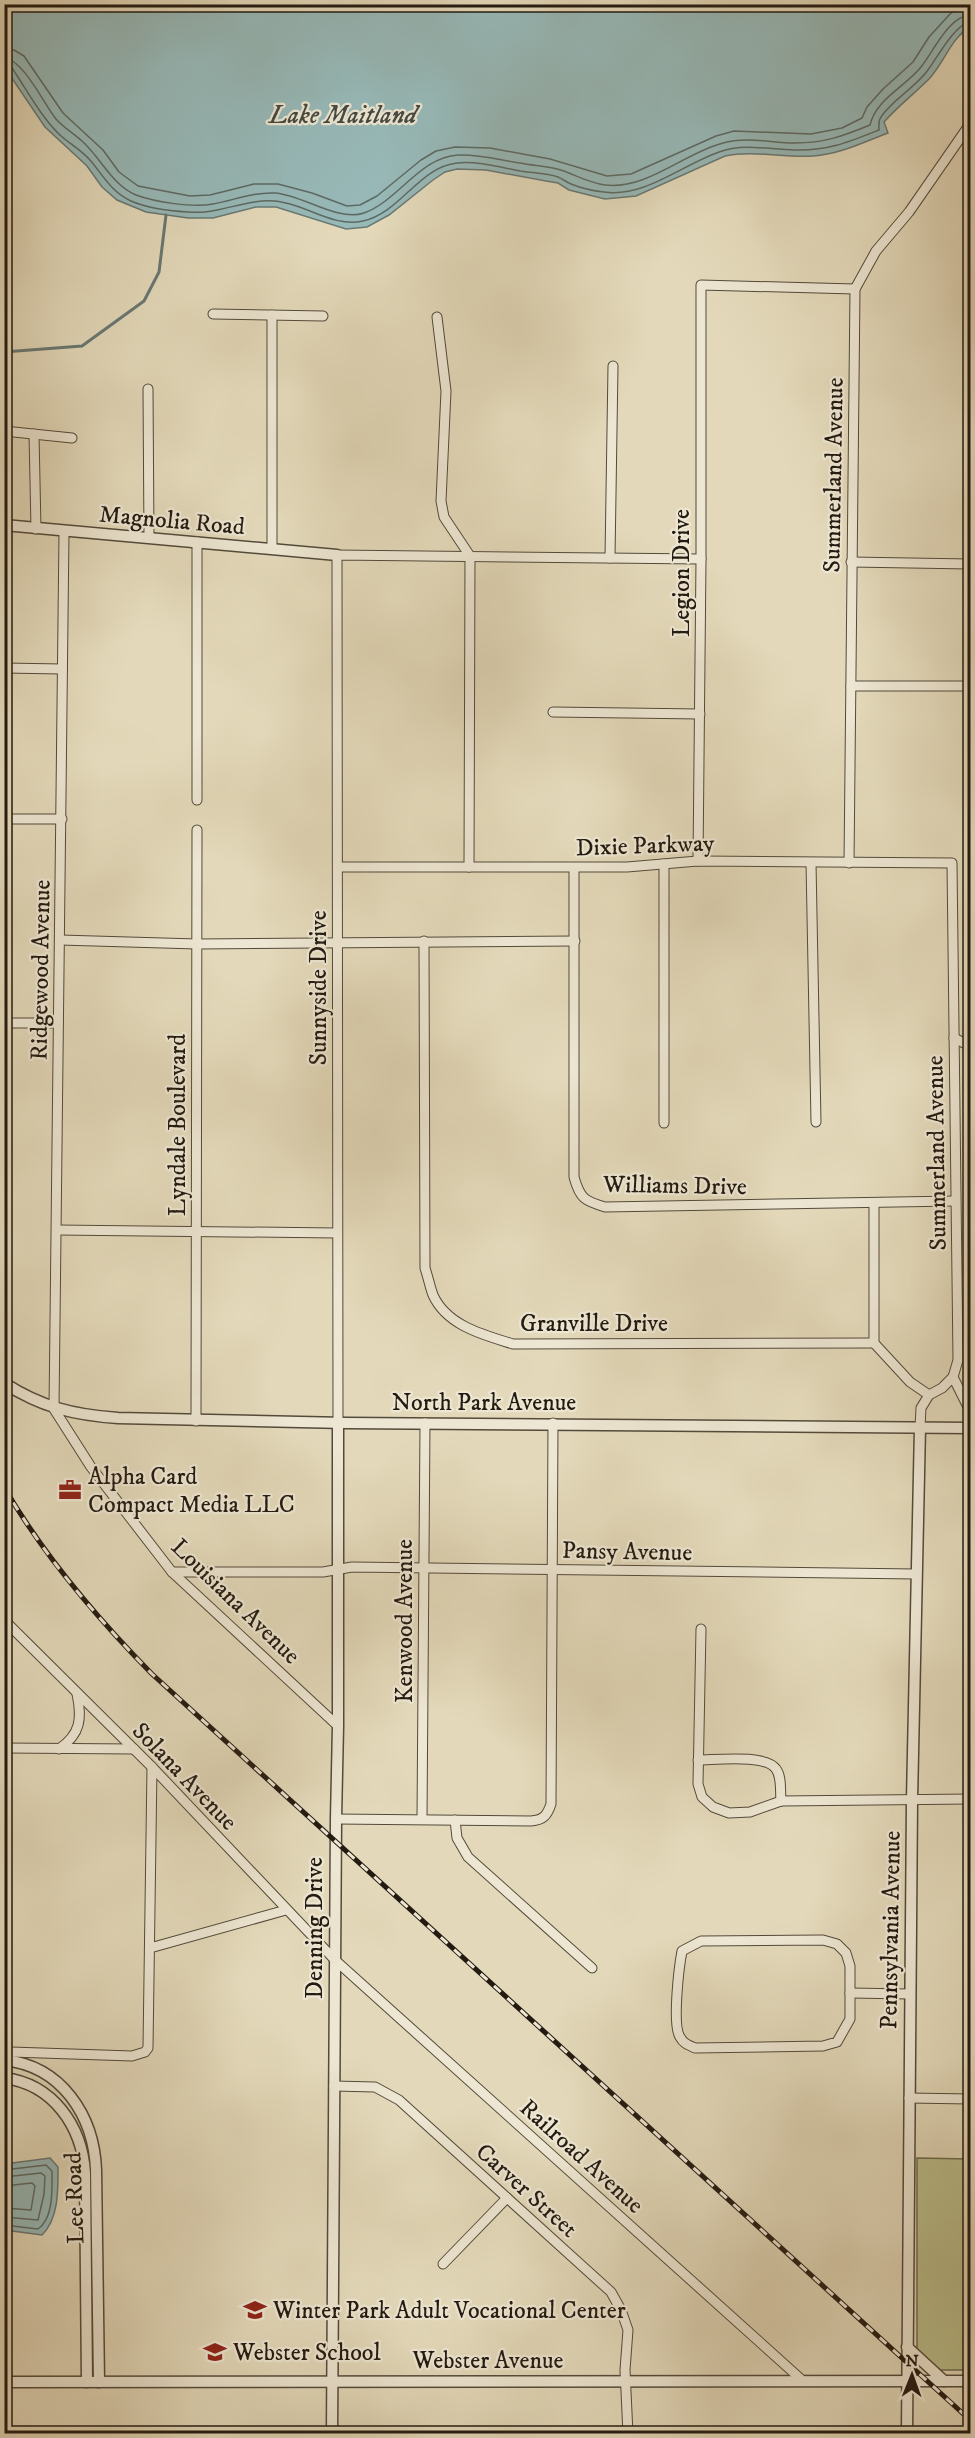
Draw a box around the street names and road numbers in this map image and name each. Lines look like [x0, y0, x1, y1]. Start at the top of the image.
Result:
street label: Summerland Avenue [817, 377, 851, 573]
street label: Magnolia Road [98, 500, 246, 542]
street label: Legion Drive [667, 509, 697, 637]
street label: Dixie Parkway [575, 829, 715, 863]
street label: Ridgewood Avenue [24, 879, 58, 1061]
street label: Sunnyside Drive [304, 910, 334, 1066]
street label: Lyndale Boulevard [163, 1034, 193, 1216]
street label: Summerland Avenue [920, 1055, 954, 1251]
street label: Williams Drive [602, 1170, 747, 1202]
street label: Granville Drive [520, 1309, 668, 1339]
street label: North Park Avenue [392, 1388, 576, 1418]
street label: Louisiana Avenue [164, 1532, 306, 1671]
street label: Pansy Avenue [562, 1536, 693, 1568]
street label: Kenwood Avenue [390, 1539, 420, 1703]
street label: Solana Avenue [125, 1716, 243, 1837]
street label: Pennsylvania Avenue [874, 1830, 908, 2030]
street label: Denning Drive [300, 1857, 330, 1999]
street label: Railroad Avenue [513, 2093, 650, 2220]
street label: Carver Street [469, 2137, 584, 2244]
street label: Lee Road [58, 2151, 92, 2244]
street label: Webster Avenue [412, 2346, 564, 2376]

